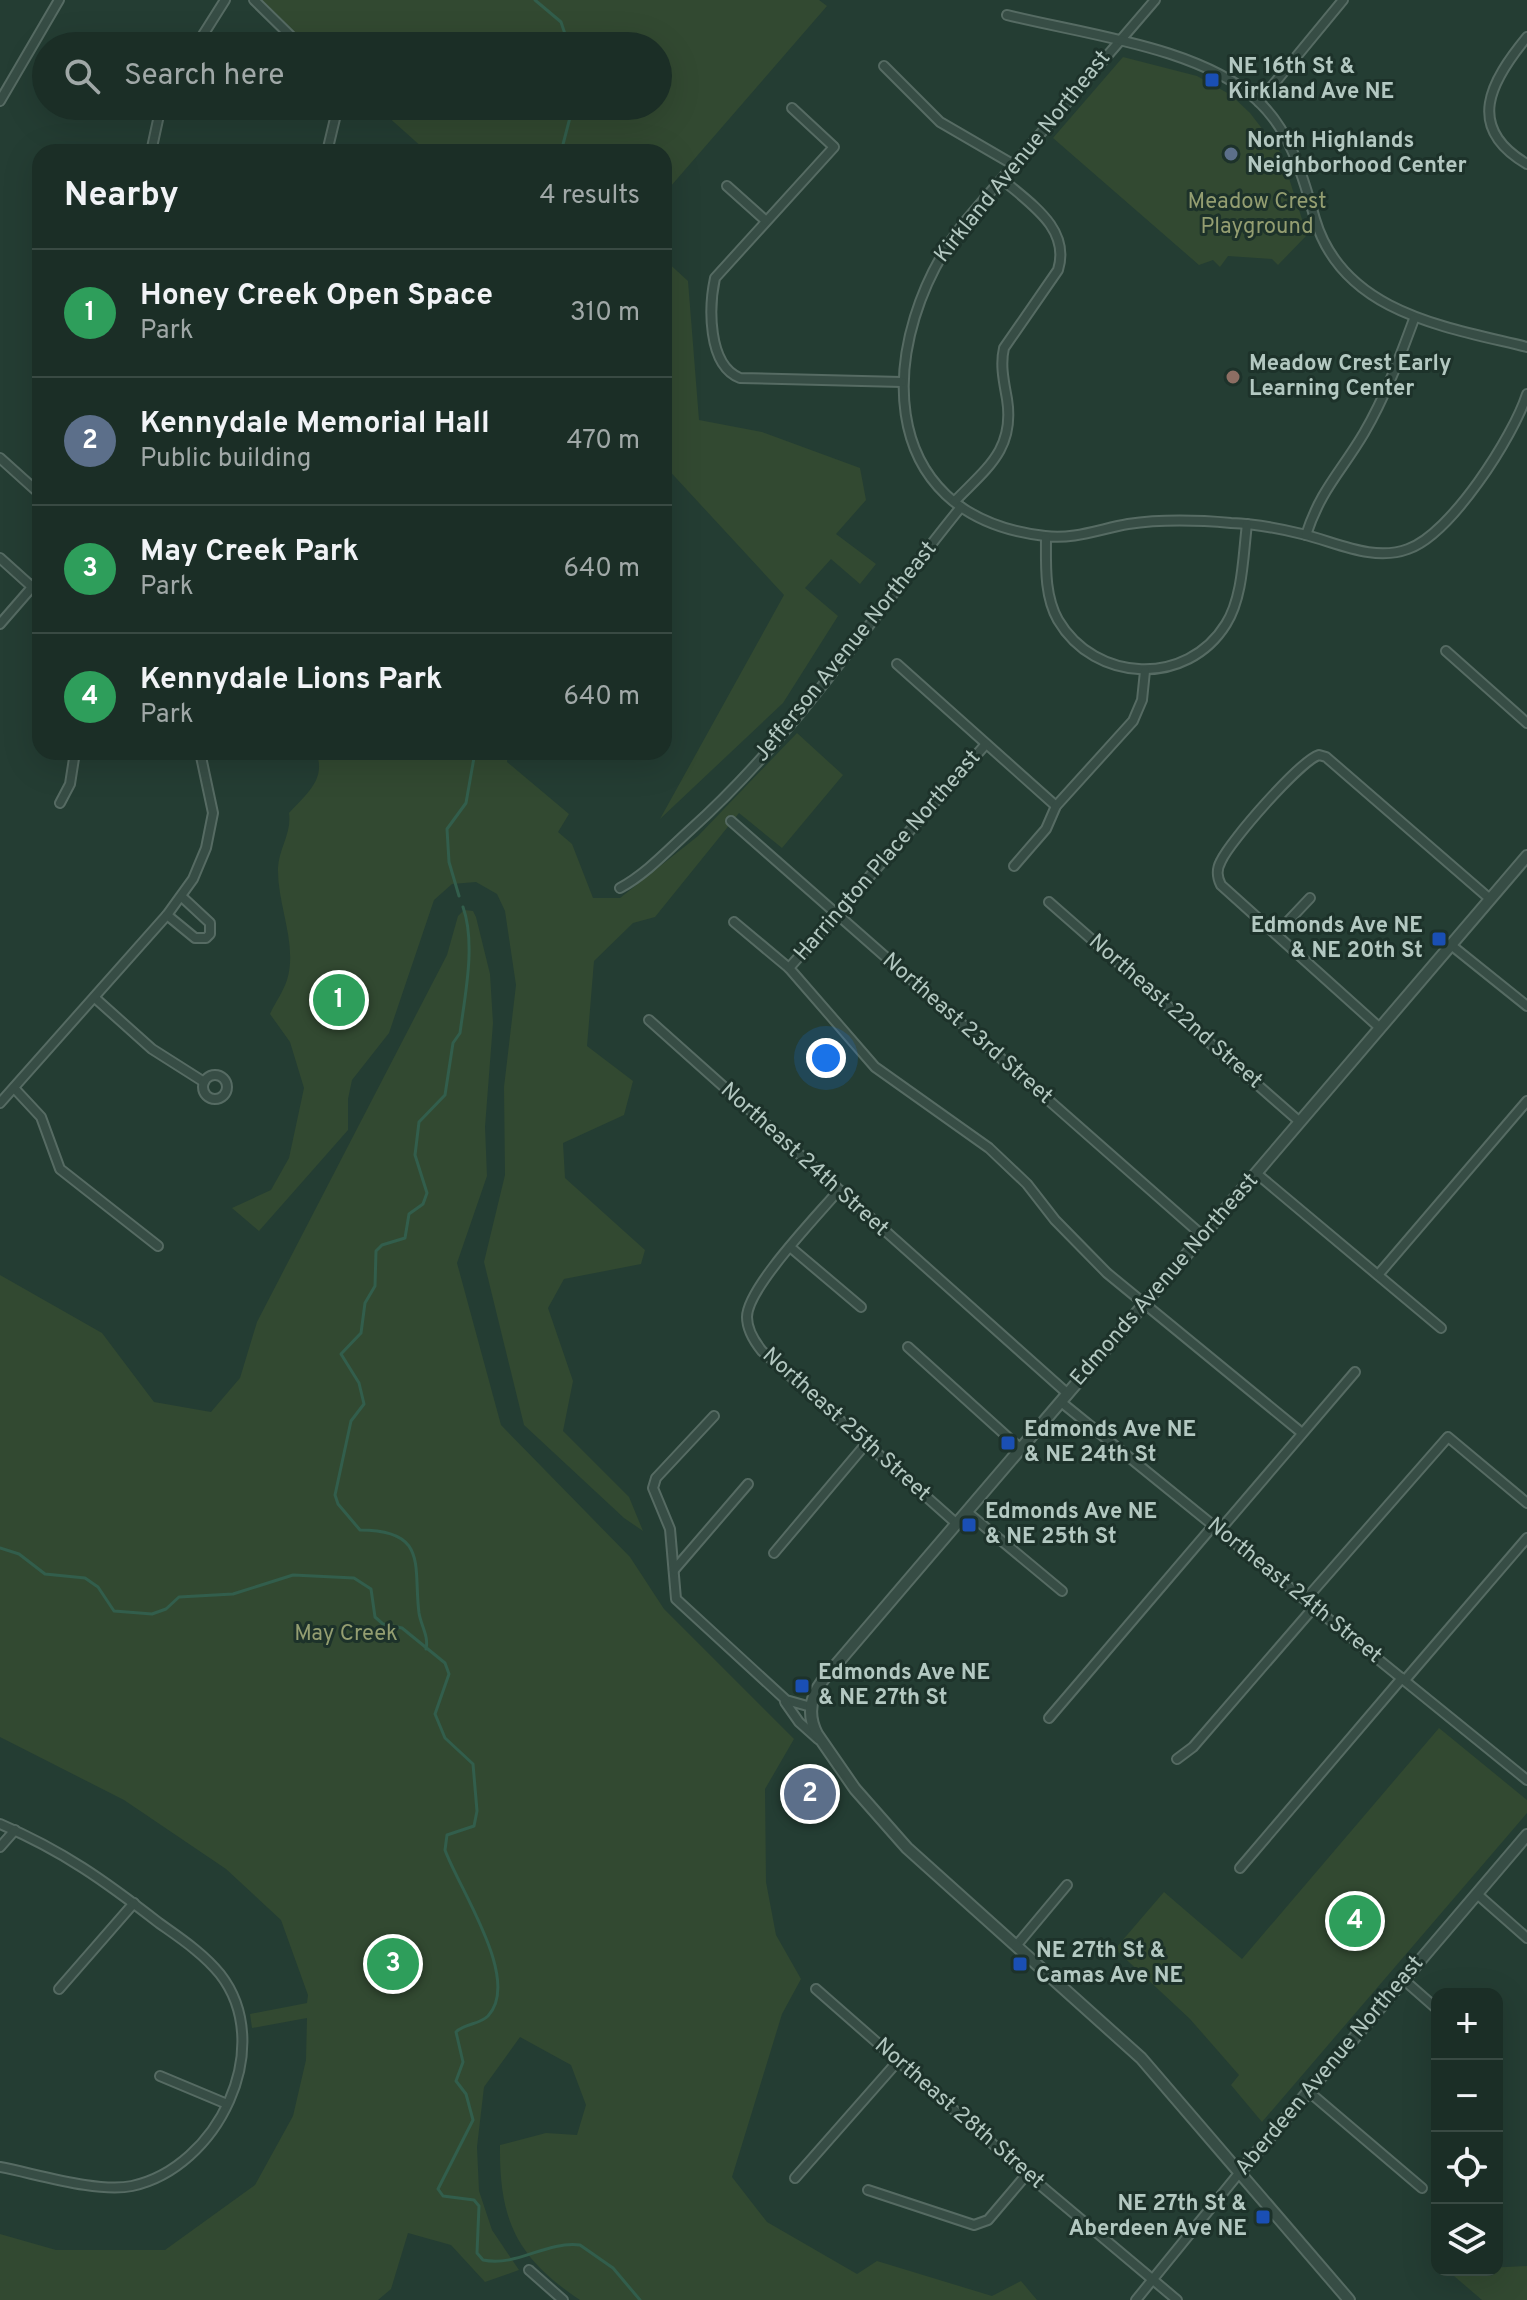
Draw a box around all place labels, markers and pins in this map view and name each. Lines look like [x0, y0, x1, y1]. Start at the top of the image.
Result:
place label: NE 16th St & Kirkland Ave NE [1228, 54, 1394, 106]
marker: NE 16th St & Kirkland Ave NE [1203, 71, 1221, 89]
place label: North Highlands Neighborhood Center [1247, 128, 1467, 180]
marker: North Highlands Neighborhood Center [1222, 145, 1240, 163]
place label: Meadow Crest Early Learning Center [1249, 351, 1452, 403]
marker: Meadow Crest Early Learning Center [1224, 368, 1242, 386]
place label: Edmonds Ave NE & NE 20th St [1251, 913, 1423, 965]
marker: Edmonds Ave NE & NE 20th St [1430, 930, 1448, 948]
pin: 1 [313, 970, 365, 1030]
place label: Edmonds Ave NE & NE 24th St [1024, 1417, 1196, 1469]
marker: Edmonds Ave NE & NE 24th St [999, 1434, 1017, 1452]
place label: Edmonds Ave NE & NE 25th St [985, 1499, 1157, 1551]
marker: Edmonds Ave NE & NE 25th St [960, 1516, 978, 1534]
place label: Edmonds Ave NE & NE 27th St [818, 1660, 990, 1712]
marker: Edmonds Ave NE & NE 27th St [793, 1677, 811, 1695]
pin: 2 [784, 1764, 836, 1824]
pin: 4 [1329, 1891, 1381, 1951]
pin: 3 [367, 1934, 419, 1994]
place label: NE 27th St & Camas Ave NE [1036, 1938, 1183, 1990]
marker: NE 27th St & Camas Ave NE [1011, 1955, 1029, 1973]
place label: NE 27th St & Aberdeen Ave NE [1068, 2191, 1247, 2243]
marker: NE 27th St & Aberdeen Ave NE [1254, 2208, 1272, 2226]

